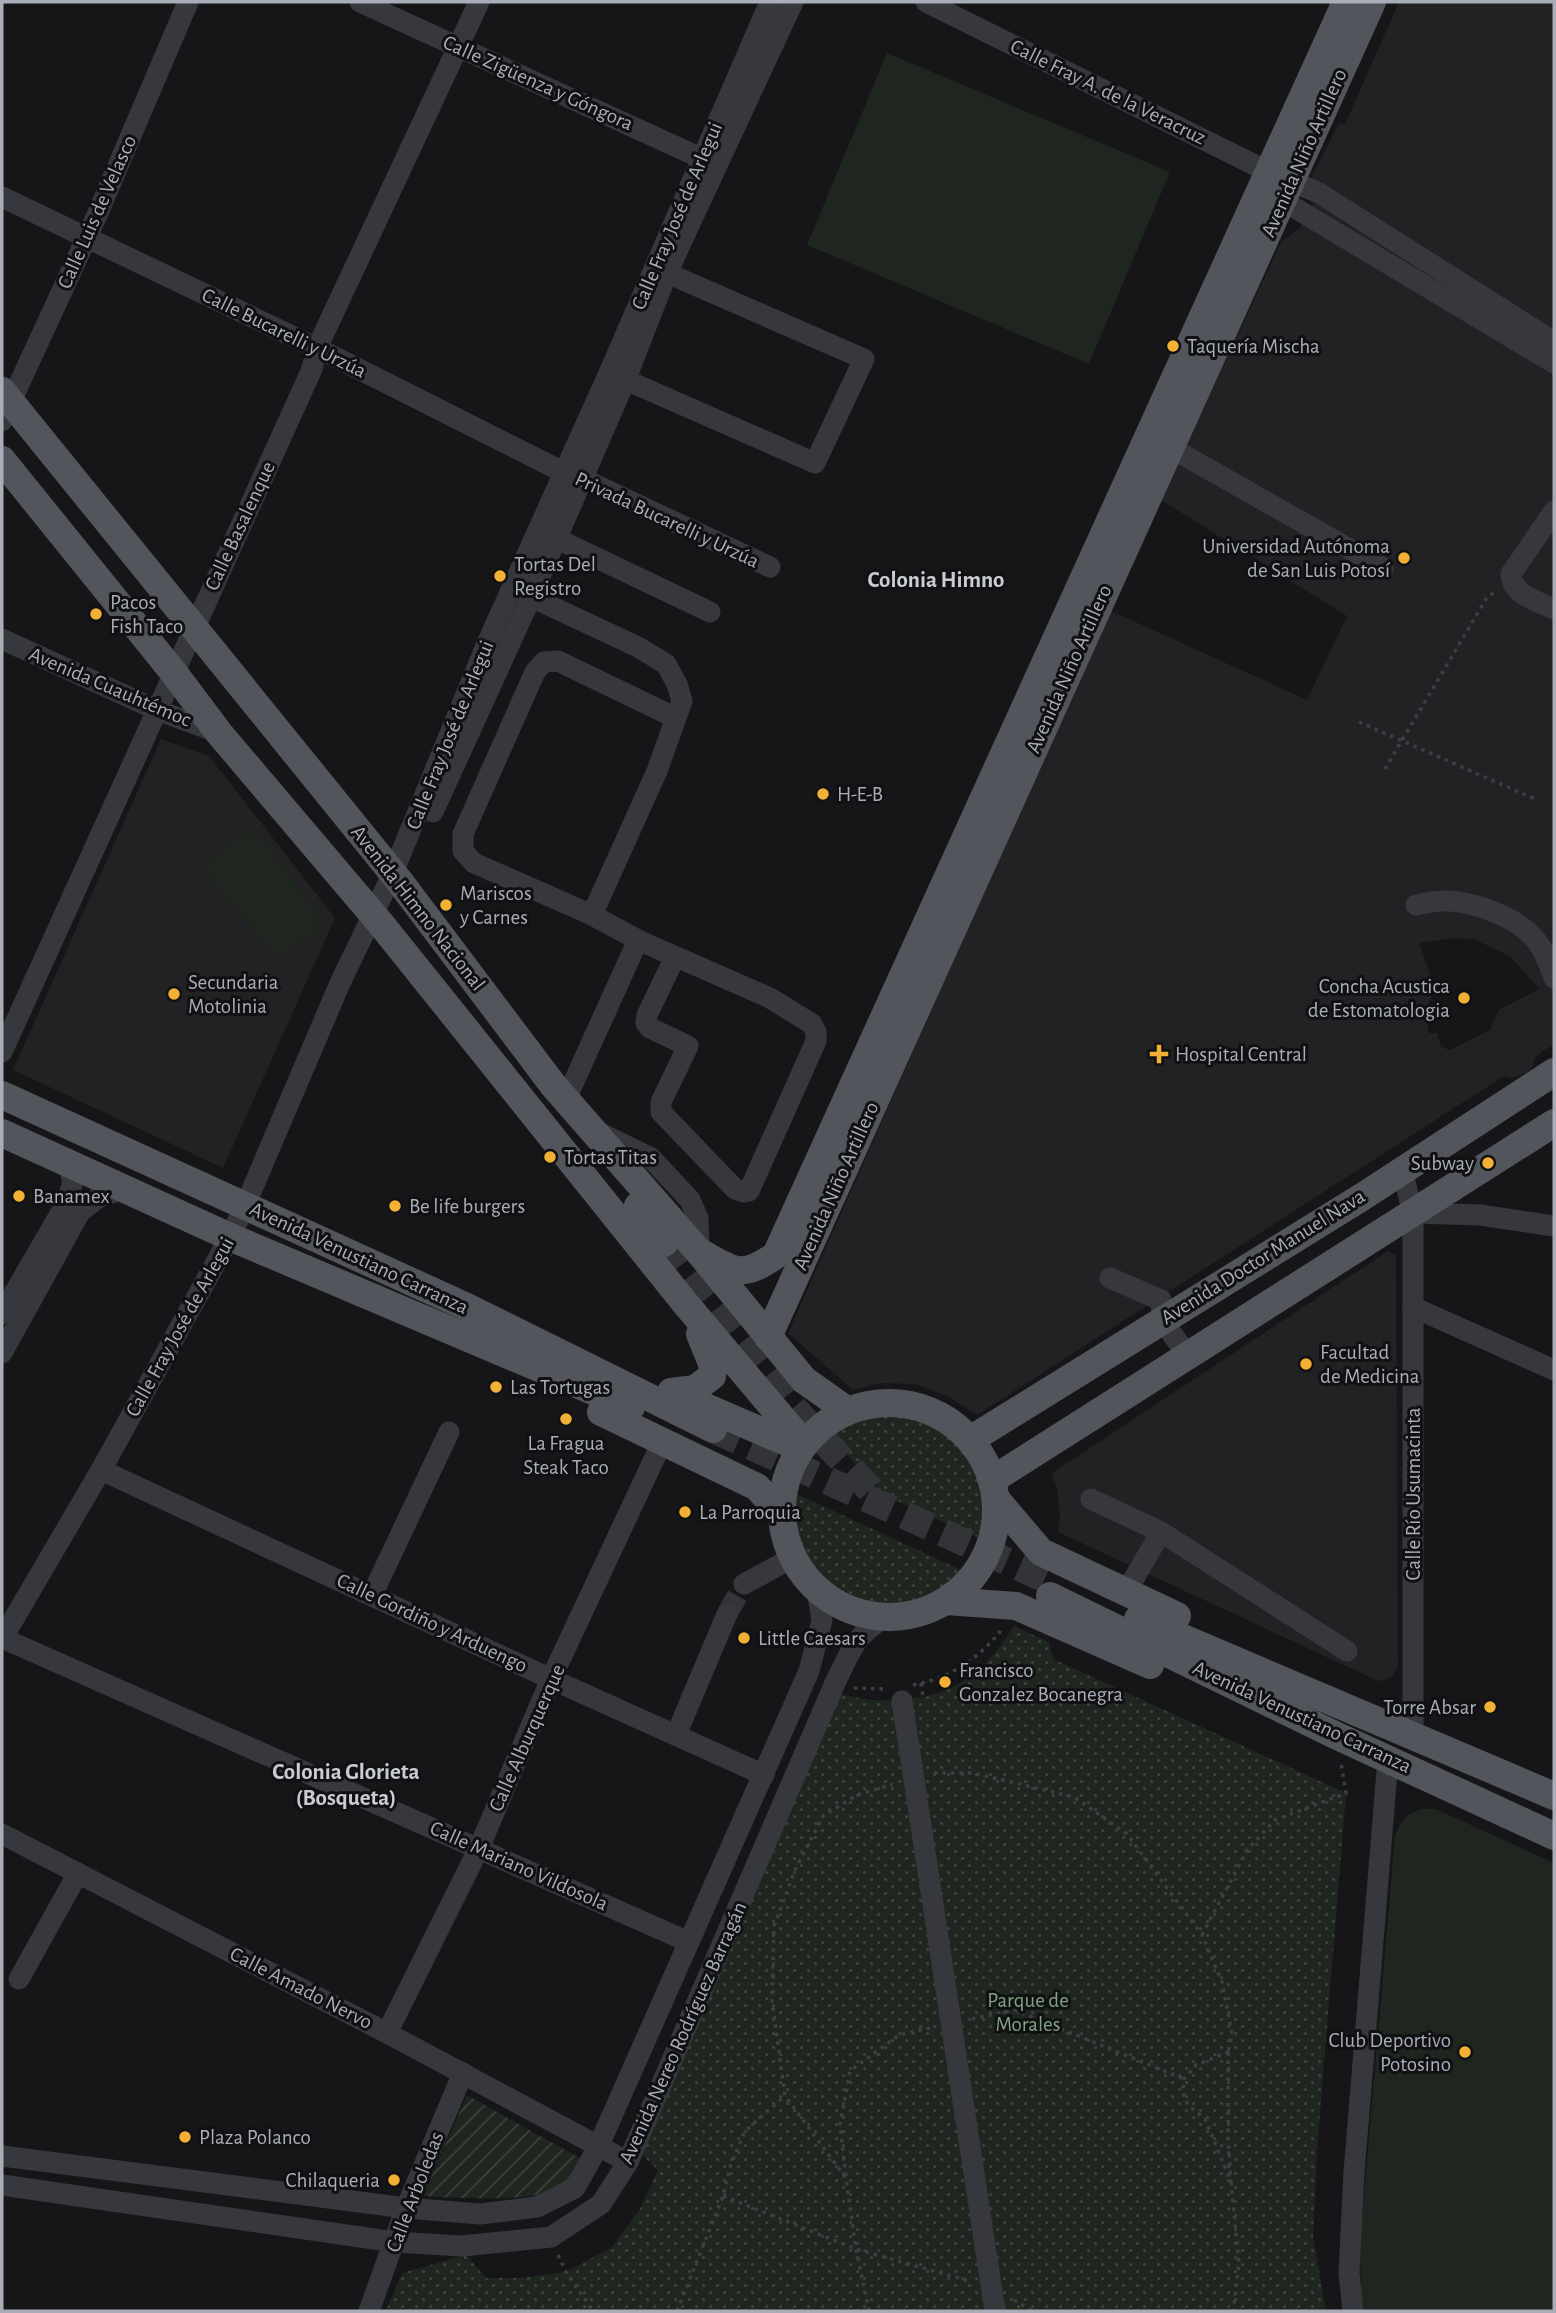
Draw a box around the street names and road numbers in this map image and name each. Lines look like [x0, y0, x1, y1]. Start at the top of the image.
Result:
street label: Calle Zigüenza y Góngora [440, 32, 637, 135]
street label: Calle Fray A. de la Veracruz [1007, 36, 1209, 148]
street label: Avenida Niño Artillero [1257, 66, 1351, 240]
street label: Calle Fray José de Arlegui [628, 119, 726, 313]
street label: Calle Luis de Velasco [54, 132, 140, 292]
street label: Calle Bucarelli y Urzúa [199, 284, 370, 382]
street label: Calle Basalenque [201, 458, 279, 594]
street label: Privada Bucarelli y Urzúa [572, 468, 763, 572]
street label: Avenida Niño Artillero [1022, 582, 1116, 756]
street label: Calle Fray José de Arlegui [402, 638, 498, 832]
street label: Avenida Cuauhtémoc [26, 643, 194, 731]
street label: Avenida Himno Nacional [347, 821, 489, 995]
street label: Avenida Niño Artillero [789, 1099, 883, 1273]
street label: Avenida Doctor Manuel Nava [1157, 1185, 1369, 1328]
street label: Avenida Venustiano Carranza [247, 1198, 472, 1318]
street label: Calle Fray José de Arlegui [122, 1234, 238, 1420]
street label: Calle Río Usumacinta [1403, 1407, 1424, 1580]
street label: Calle Gordiño y Arduengo [334, 1570, 530, 1676]
street label: Avenida Venustiano Carranza [1190, 1657, 1415, 1777]
street label: Calle Alburquerque [485, 1661, 569, 1815]
street label: Calle Mariano Vildosola [427, 1817, 611, 1915]
street label: Avenida Nereo Rodríguez Barragán [616, 1899, 750, 2167]
street label: Calle Amado Nervo [226, 1943, 376, 2033]
street label: Calle Arboledas [382, 2129, 448, 2255]

